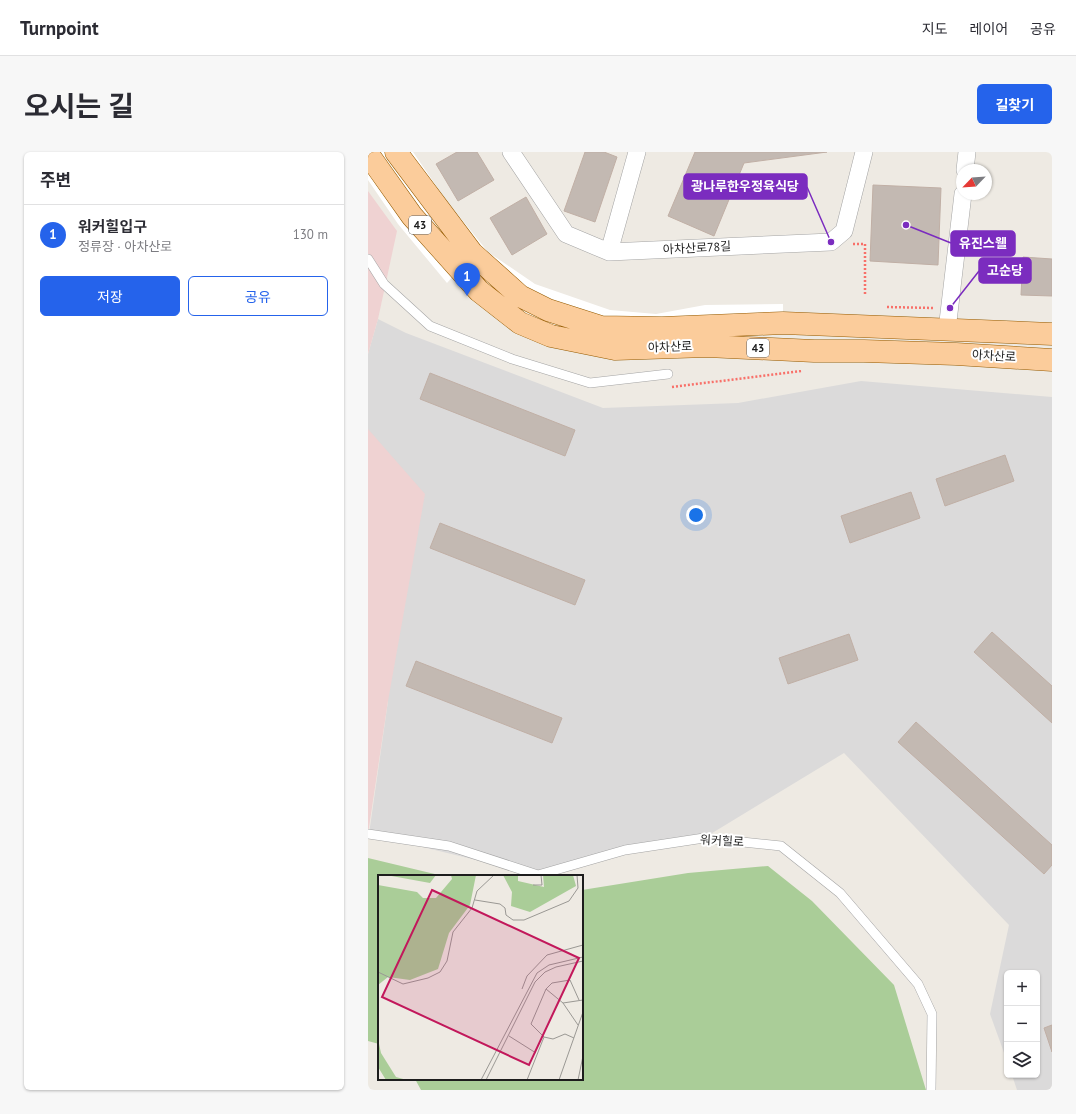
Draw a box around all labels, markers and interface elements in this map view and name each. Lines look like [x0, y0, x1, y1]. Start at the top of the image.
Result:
text: Turnpoint [20, 16, 99, 40]
text: 지도 [922, 20, 948, 38]
text: 레이어 [970, 20, 1008, 38]
text: 공유 [1030, 20, 1056, 38]
button: 길찾기 [977, 84, 1052, 124]
text: 오시는 길 [24, 87, 134, 124]
north arrow [956, 164, 992, 200]
text: 주변 [40, 169, 71, 191]
callout: 광나루한우정육식당 [684, 174, 807, 199]
text: 광나루한우정육식당 [691, 178, 799, 195]
road number: 43 [409, 216, 431, 234]
text: 워커힐입구 [78, 217, 147, 236]
text: 1 [49, 226, 57, 243]
text: 130 m [293, 226, 328, 243]
callout: 유진스웰 [951, 231, 1015, 256]
text: 유진스웰 [959, 235, 1007, 252]
text: 정류장 · 아차산로 [78, 238, 172, 255]
street label: 아차산로78길 [662, 238, 731, 257]
callout: 고순당 [979, 258, 1031, 283]
text: 고순당 [987, 262, 1023, 279]
pin: 1 [454, 263, 480, 296]
button: 저장 [40, 276, 180, 316]
button: 공유 [188, 276, 328, 316]
street label: 아차산로 [648, 338, 692, 355]
road number: 43 [747, 339, 769, 357]
street label: 아차산로 [972, 347, 1016, 364]
your location [686, 505, 706, 525]
street label: 워커힐로 [700, 832, 744, 849]
inset map [378, 875, 583, 1080]
map controls [1004, 970, 1040, 1078]
button: + [1004, 970, 1040, 1006]
button: − [1004, 1006, 1040, 1042]
button: layers [1004, 1042, 1040, 1078]

